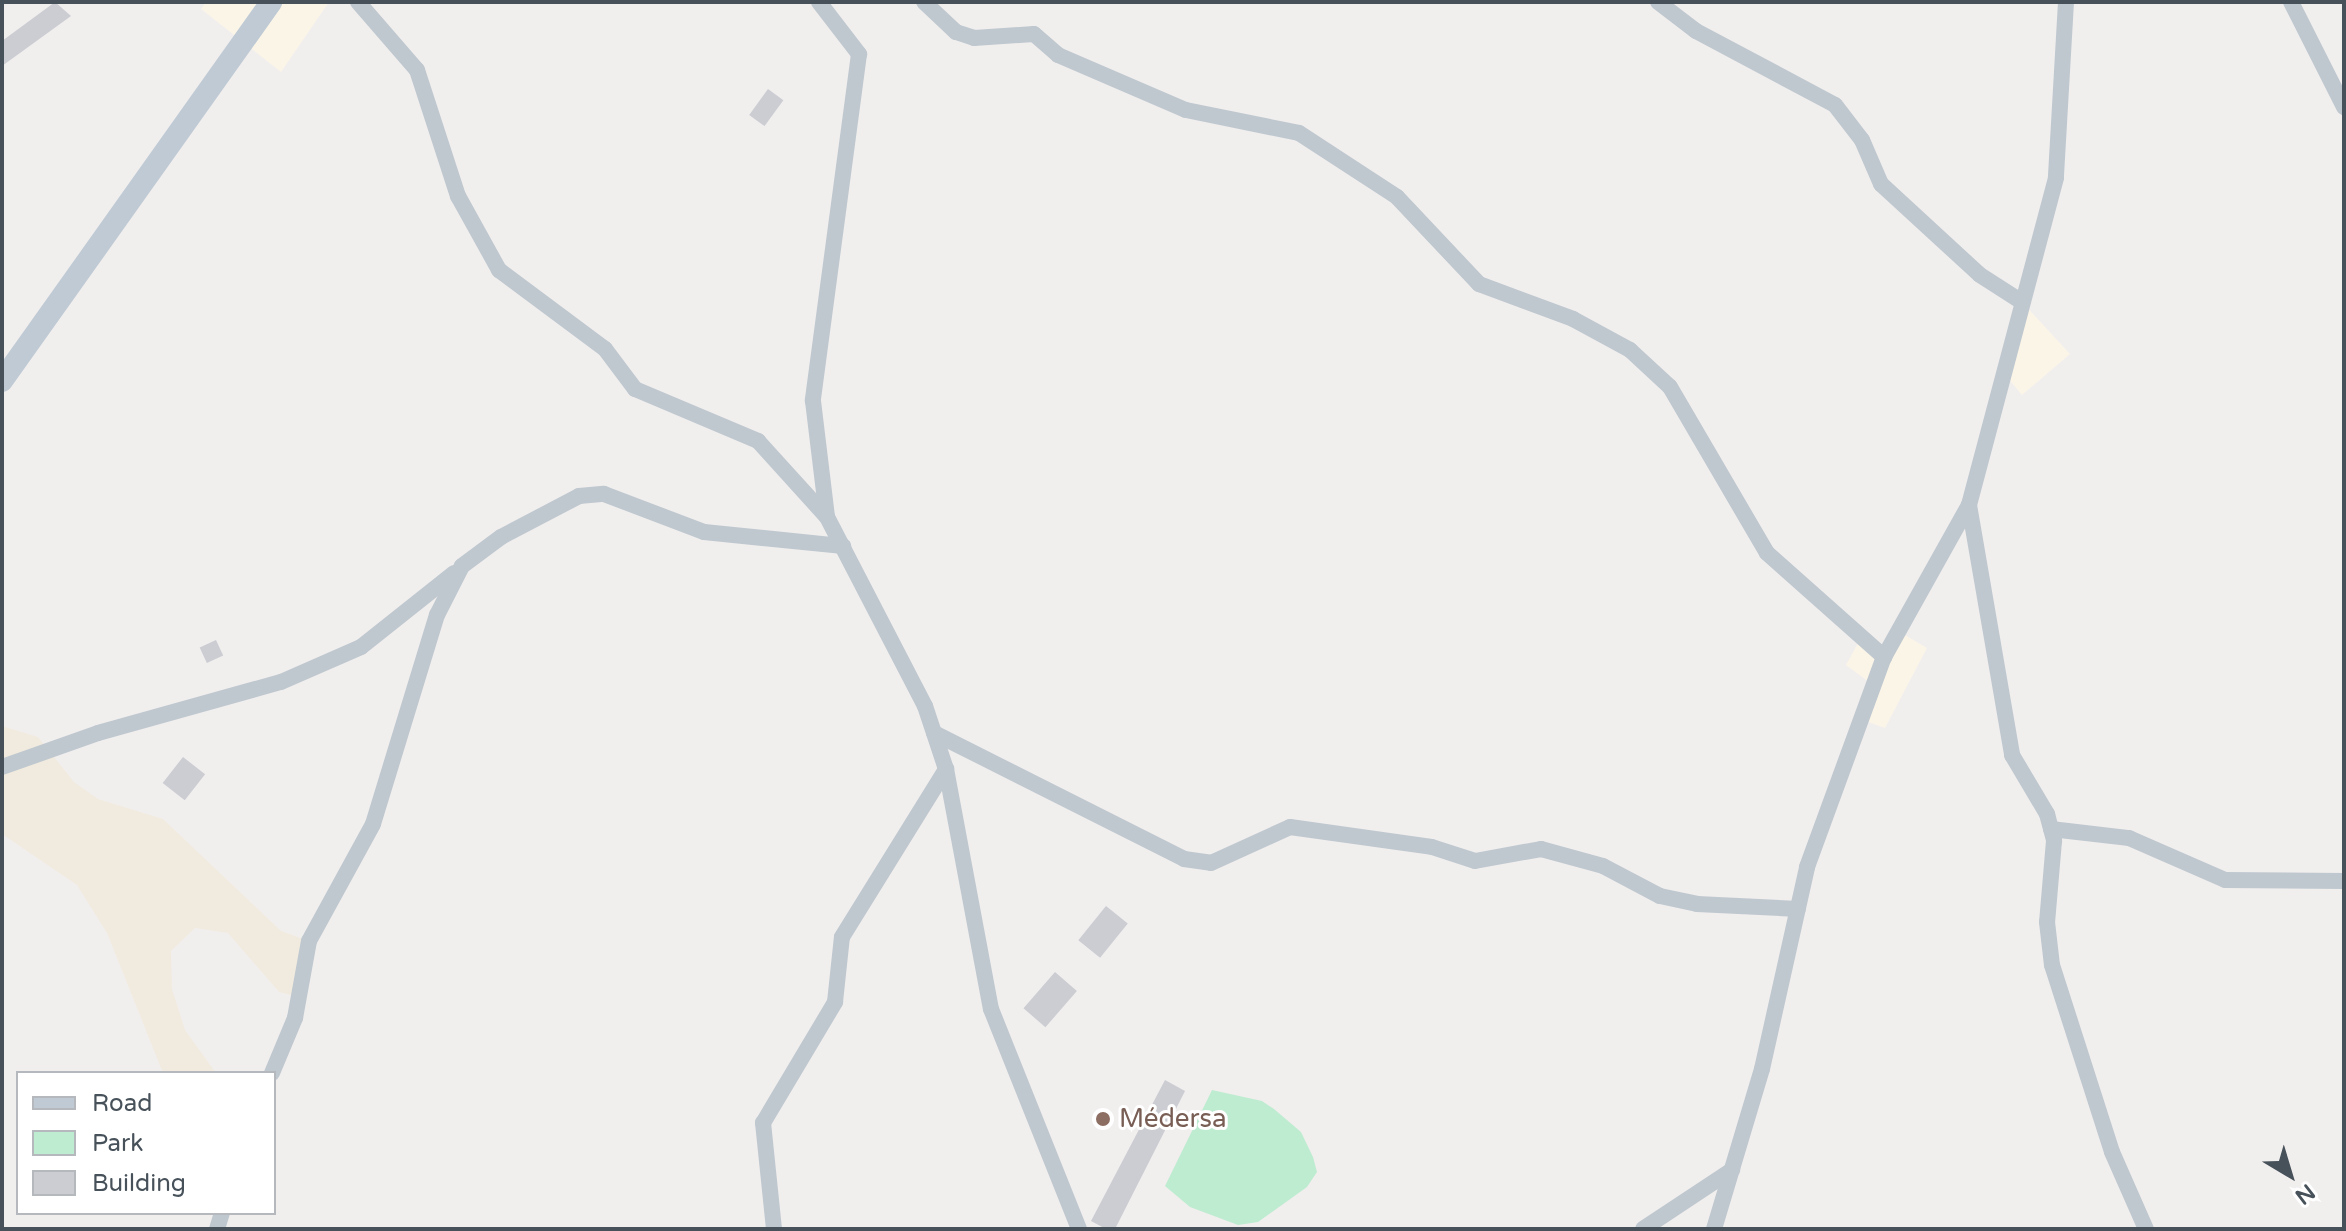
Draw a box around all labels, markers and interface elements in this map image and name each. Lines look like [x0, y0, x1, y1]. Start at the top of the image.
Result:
legend [16, 1071, 276, 1215]
text: Road [92, 1089, 152, 1118]
place label: Médersa [1119, 1103, 1227, 1135]
marker: Médersa [1094, 1110, 1112, 1128]
text: Park [92, 1129, 143, 1158]
north arrow [2250, 1135, 2330, 1215]
text: Building [92, 1169, 186, 1198]
text: N [2290, 1178, 2320, 1210]

